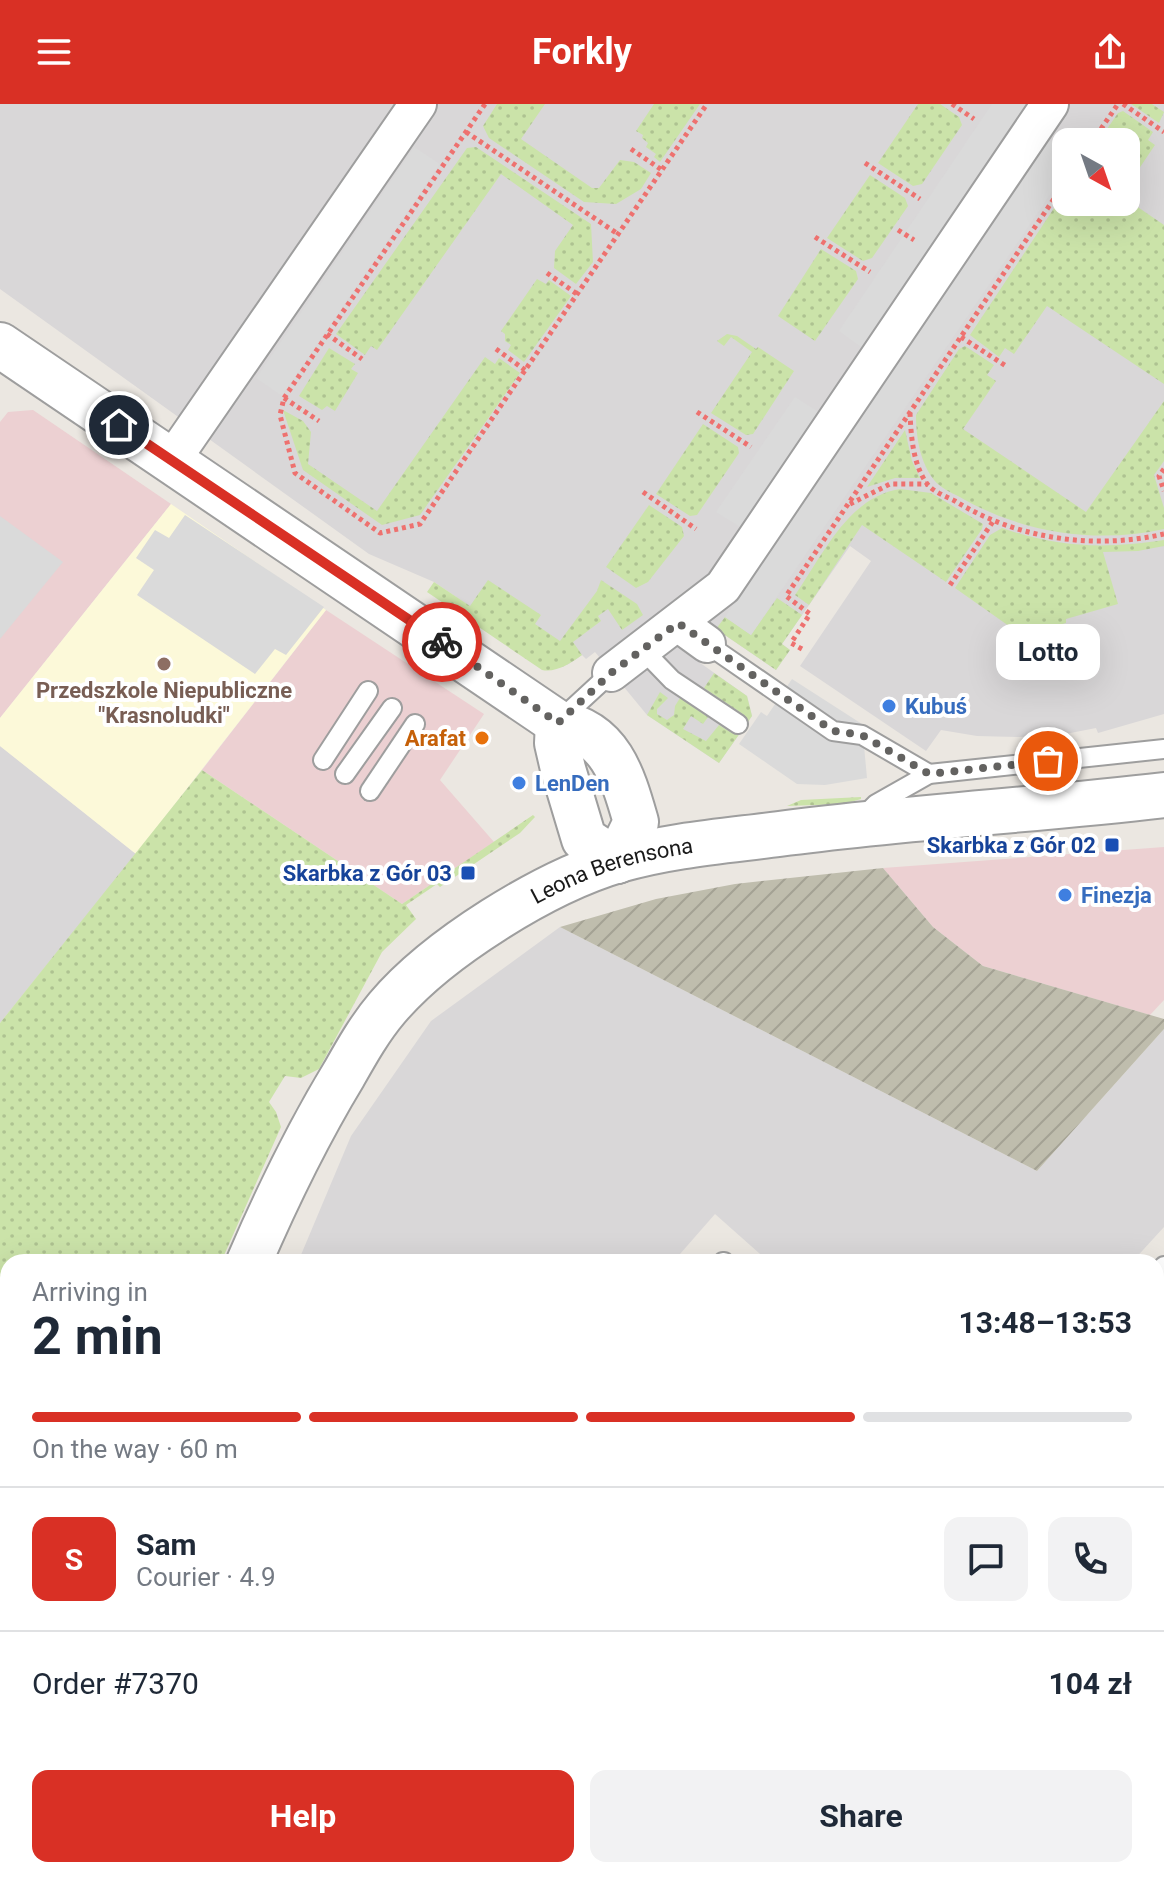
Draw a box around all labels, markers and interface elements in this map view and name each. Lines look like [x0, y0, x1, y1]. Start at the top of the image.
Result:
icon: menu [32, 30, 76, 74]
icon: share [1088, 30, 1132, 74]
text: Forkly [532, 31, 632, 73]
north arrow [1052, 128, 1140, 216]
map controls [1052, 128, 1140, 216]
pin [85, 391, 153, 459]
icon: home [97, 403, 141, 447]
courier [402, 602, 482, 682]
icon: bike [420, 620, 464, 664]
callout: Lotto [996, 625, 1100, 681]
text: Lotto [1018, 637, 1078, 667]
marker: Przedszkole Niepubliczne "Krasnoludki" [155, 655, 173, 673]
place label: Przedszkole Niepubliczne "Krasnoludki" [36, 678, 292, 728]
place label: Kubuś [905, 694, 967, 719]
marker: Kubuś [880, 697, 898, 715]
place label: Arafat [405, 726, 467, 751]
pin [1014, 727, 1082, 795]
marker: Arafat [473, 729, 491, 747]
icon: bag [1026, 739, 1070, 783]
place label: LenDen [535, 771, 610, 796]
marker: LenDen [510, 774, 528, 792]
street label: Leona Berensona [526, 832, 695, 908]
place label: Skarbka z Gór 02 [927, 833, 1096, 858]
marker: Skarbka z Gór 02 [1103, 836, 1121, 854]
place label: Skarbka z Gór 03 [283, 861, 452, 886]
marker: Skarbka z Gór 03 [459, 864, 477, 882]
place label: Finezja [1081, 883, 1152, 908]
marker: Finezja [1056, 886, 1074, 904]
text: Arriving in [32, 1277, 148, 1307]
text: 13:48–13:53 [958, 1305, 1132, 1340]
text: 2 min [32, 1306, 163, 1367]
text: On the way · 60 m [32, 1434, 238, 1464]
button: chat [944, 1517, 1028, 1601]
button: phone [1048, 1517, 1132, 1601]
text: Sam [136, 1527, 197, 1562]
text: S [65, 1542, 83, 1577]
text: Courier · 4.9 [136, 1562, 276, 1592]
text: Order #7370 [32, 1666, 199, 1701]
text: 104 zł [1048, 1666, 1132, 1701]
button: Help [32, 1770, 574, 1862]
button: Share [590, 1770, 1132, 1862]

